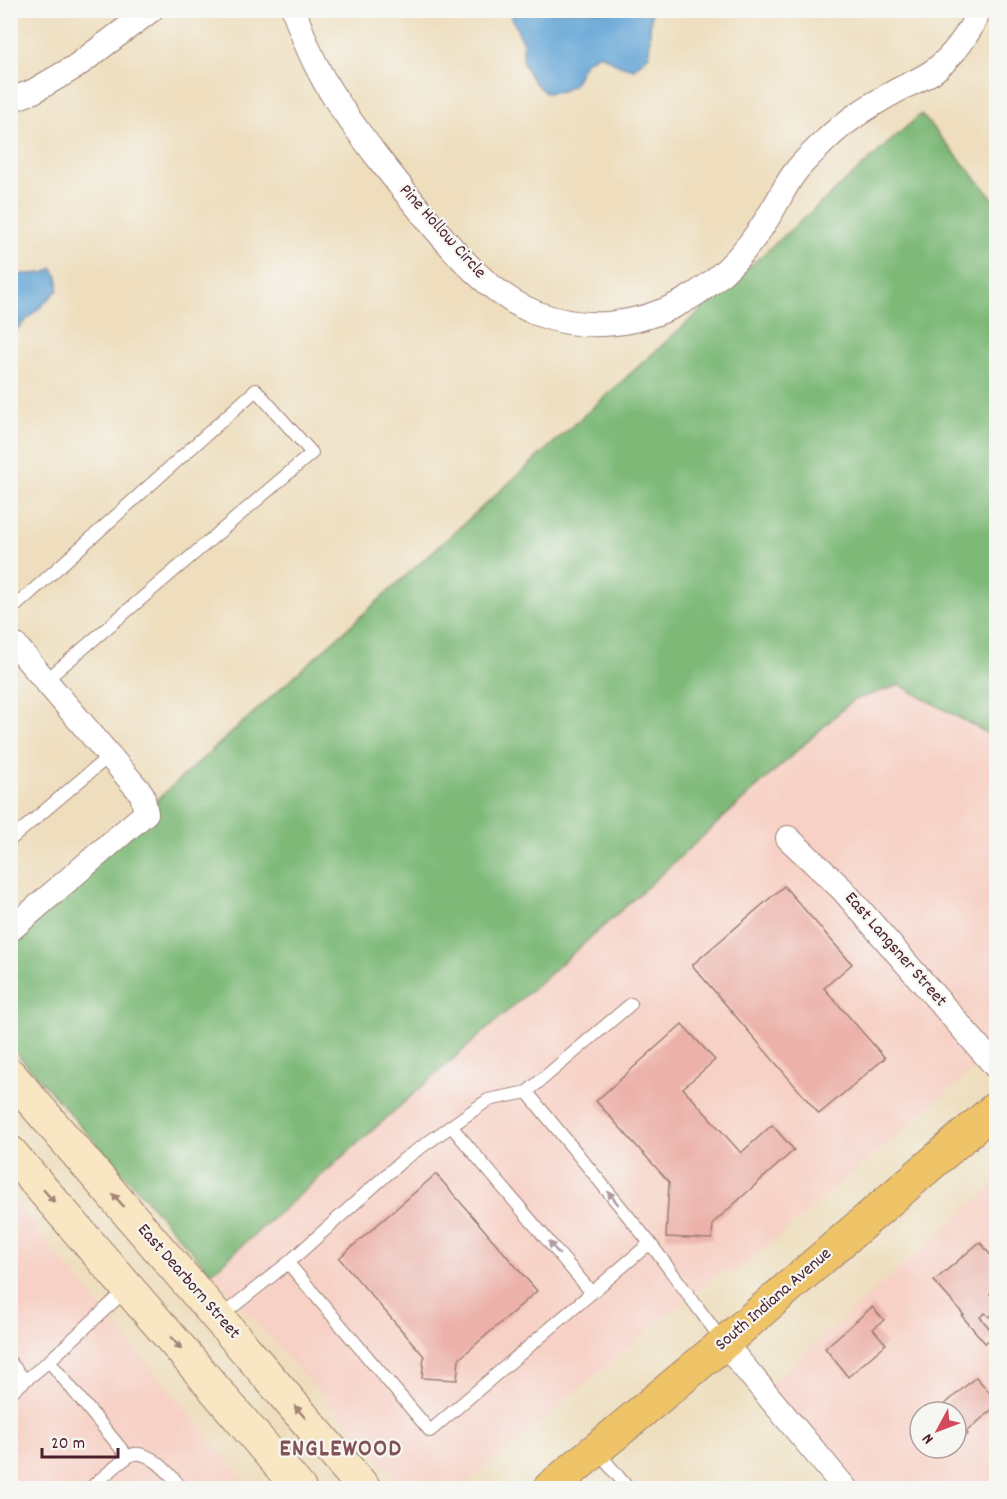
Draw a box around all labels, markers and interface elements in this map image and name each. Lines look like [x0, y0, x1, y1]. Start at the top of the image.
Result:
street label: Pine Hollow Circle [393, 179, 491, 285]
street label: East Langsner Street [838, 887, 952, 1013]
one-way arrow [42, 1188, 55, 1203]
one-way arrow [606, 1190, 619, 1206]
one-way arrow [112, 1193, 125, 1208]
street label: East Dearborn Street [131, 1219, 246, 1346]
one-way arrow [548, 1241, 561, 1256]
street label: South Indiana Avenue [710, 1242, 838, 1358]
one-way arrow [169, 1335, 182, 1350]
north arrow [908, 1400, 968, 1460]
one-way arrow [293, 1404, 306, 1420]
scale bar [42, 1421, 118, 1459]
text: N [917, 1428, 940, 1449]
text: 20 m [51, 1432, 85, 1457]
district label: ENGLEWOOD [280, 1433, 402, 1467]

